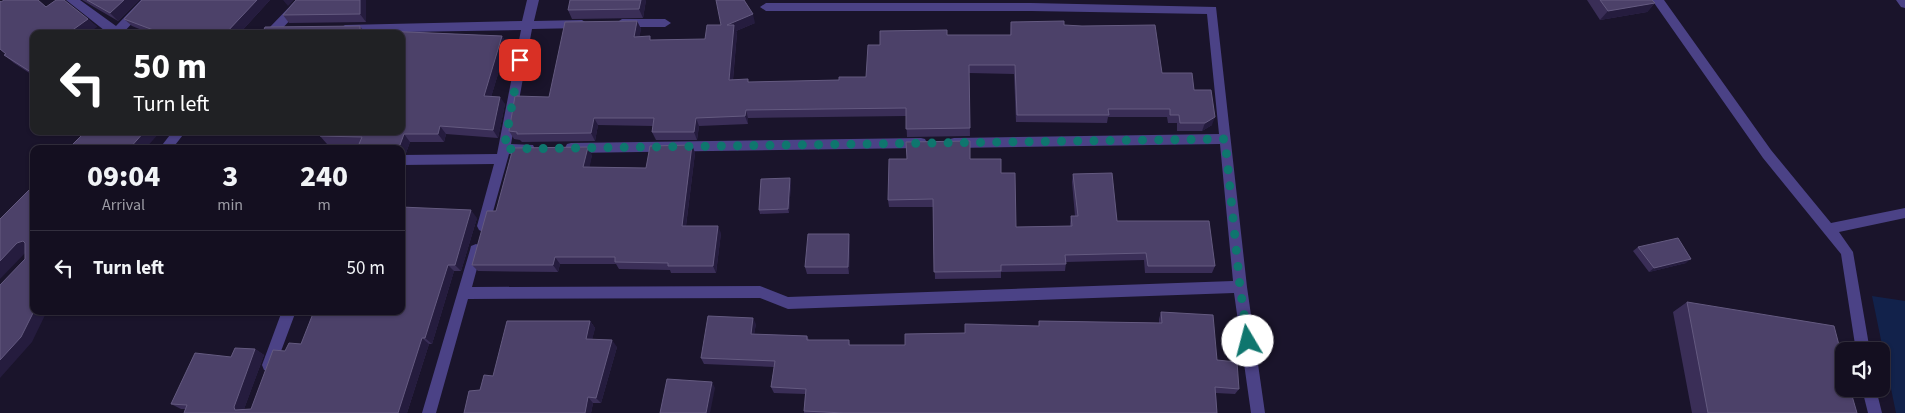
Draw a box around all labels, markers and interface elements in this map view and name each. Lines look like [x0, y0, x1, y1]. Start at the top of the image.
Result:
pin [499, 39, 541, 81]
text: 50 m [133, 42, 207, 92]
icon: arrive [506, 46, 534, 74]
icon: left [50, 50, 115, 115]
text: Turn left [133, 88, 209, 120]
text: 09:04 [87, 155, 160, 198]
text: 3 [222, 155, 238, 198]
text: 240 [300, 155, 348, 198]
text: Arrival [102, 194, 145, 216]
text: min [217, 194, 243, 216]
text: m [317, 194, 331, 216]
icon: left [50, 254, 78, 282]
text: Turn left [93, 255, 164, 282]
text: 50 m [347, 255, 385, 282]
position arrow [1221, 314, 1273, 366]
map controls [1835, 342, 1890, 397]
button: sound [1835, 342, 1890, 397]

